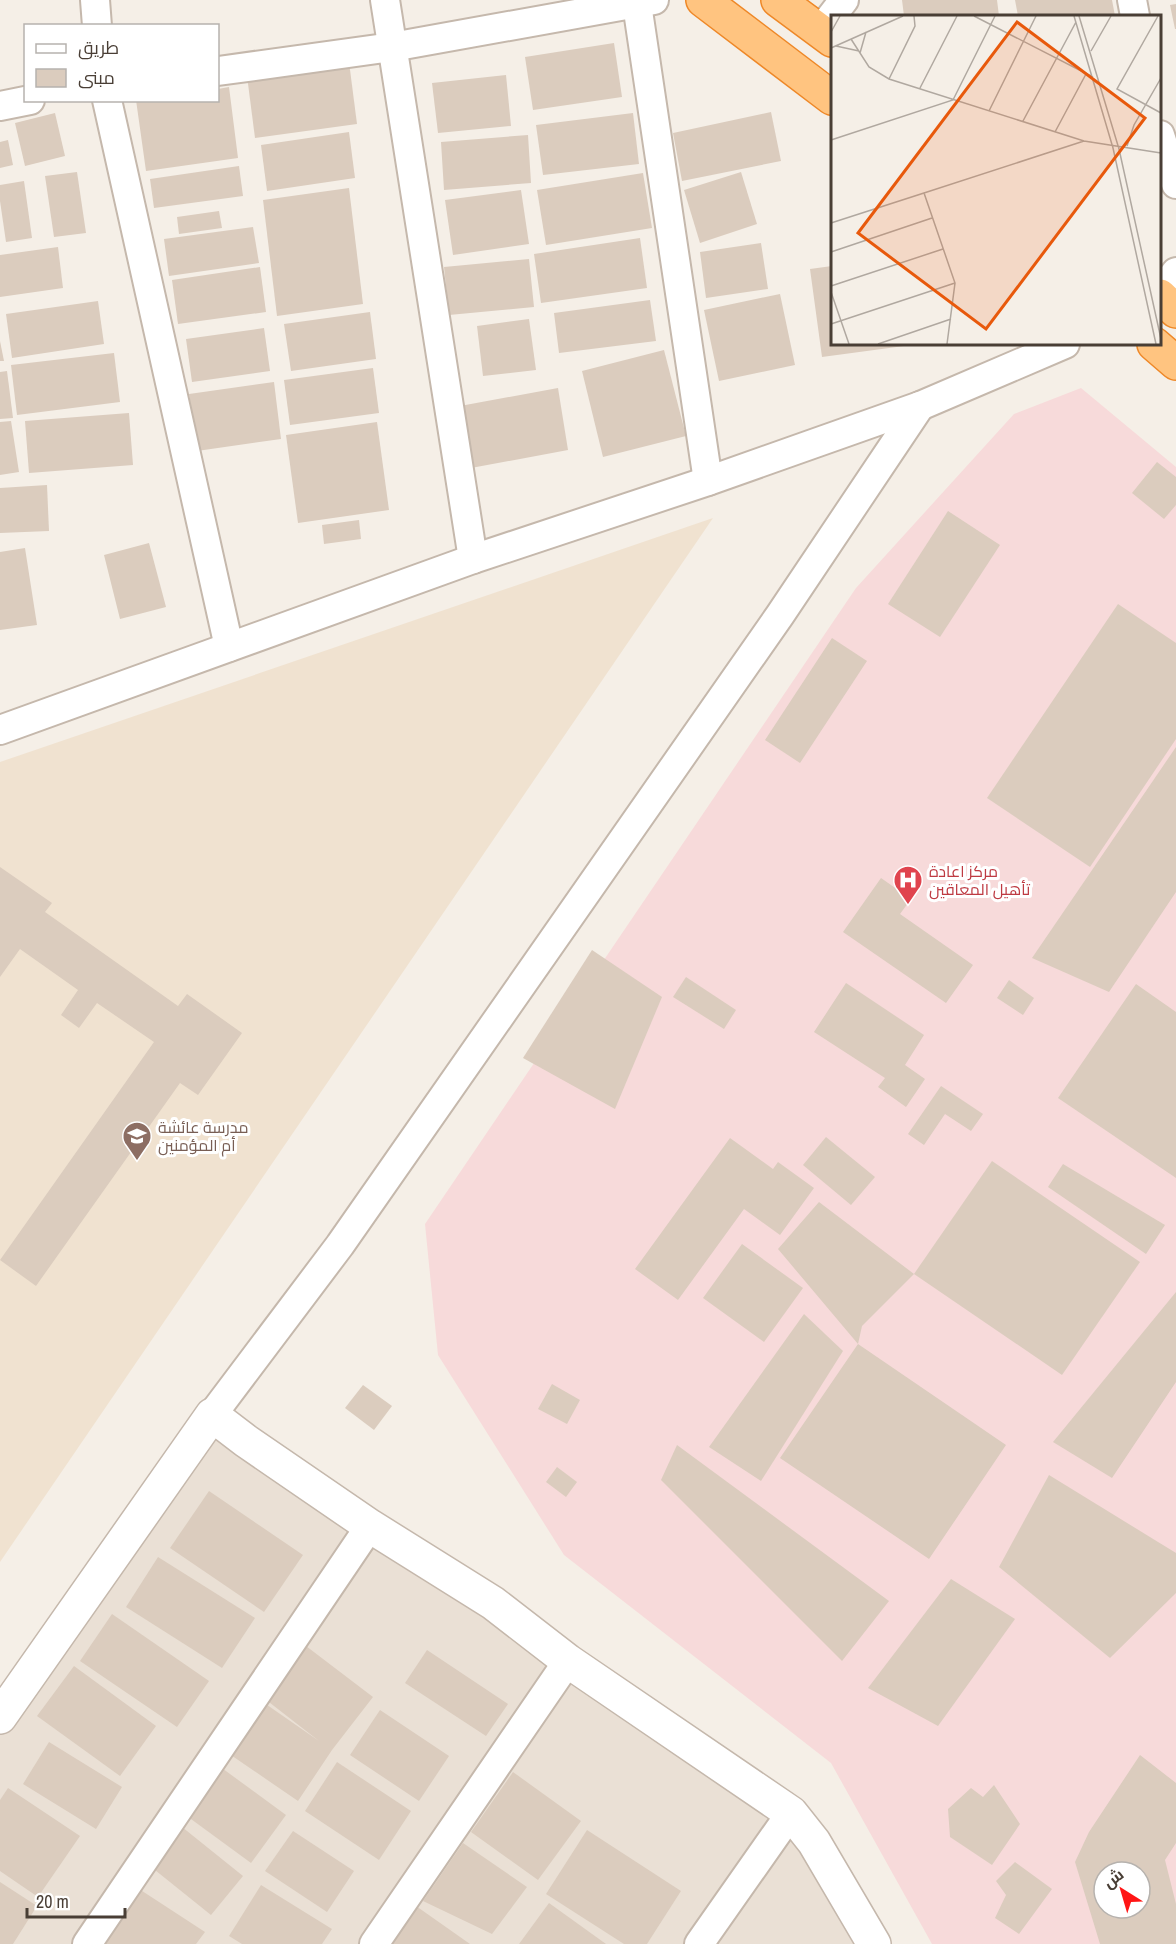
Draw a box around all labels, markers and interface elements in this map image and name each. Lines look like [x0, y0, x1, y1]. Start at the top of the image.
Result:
inset map [831, 15, 1161, 345]
legend [24, 24, 219, 102]
text: طريق [78, 35, 119, 60]
text: مبنى [78, 65, 115, 90]
place label: مركز اعادة تأهيل المعاقين [929, 860, 1031, 900]
hospital icon: مركز اعادة تأهيل المعاقين [892, 864, 924, 906]
place label: مدرسة عائشة أم المؤمنين [158, 1116, 249, 1157]
school or university icon: مدرسة عائشة أم المؤمنين [121, 1120, 153, 1162]
north arrow [1092, 1860, 1152, 1920]
text: ش [1098, 1863, 1128, 1893]
scale bar [27, 1881, 124, 1919]
text: 20 m [36, 1889, 69, 1914]

